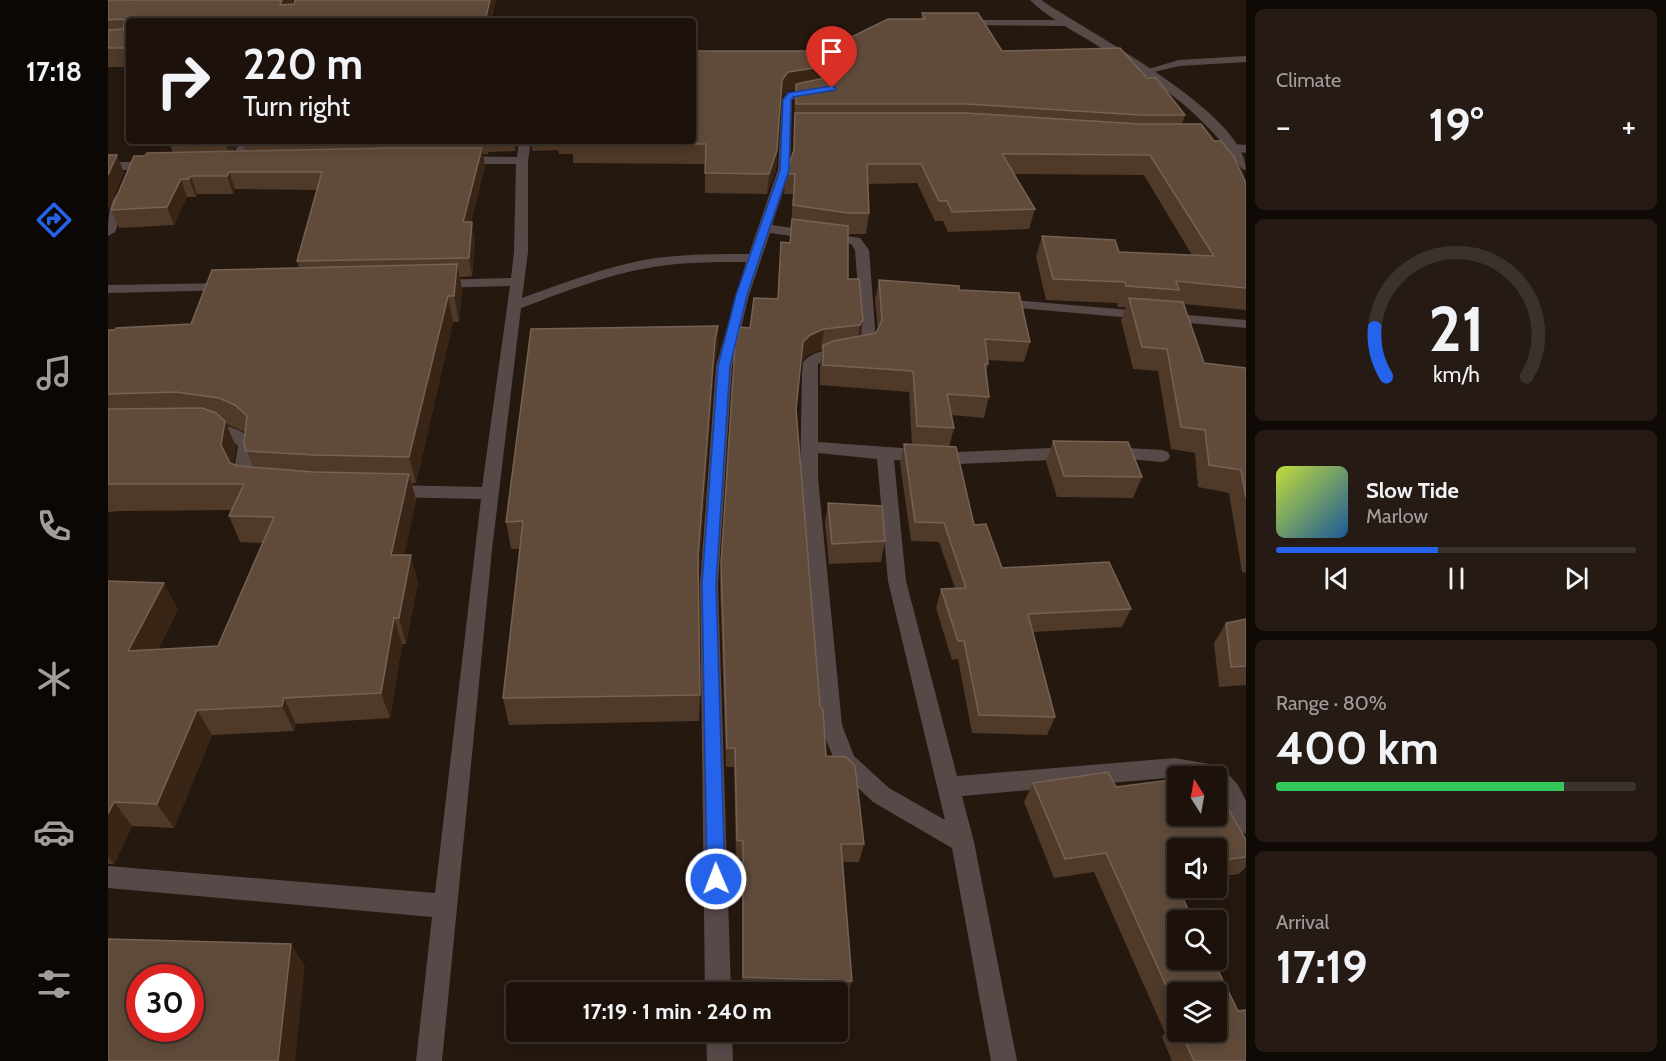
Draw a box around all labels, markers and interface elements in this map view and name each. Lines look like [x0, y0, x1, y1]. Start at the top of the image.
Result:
pin [806, 26, 857, 88]
icon: arrive [815, 35, 848, 68]
text: 220 m [243, 38, 363, 90]
icon: right [144, 42, 222, 120]
text: 17:18 [26, 55, 82, 88]
text: Climate [1276, 68, 1341, 92]
text: Turn right [243, 90, 350, 123]
text: 19° [1429, 98, 1483, 152]
text: − [1276, 106, 1291, 146]
text: + [1621, 106, 1636, 146]
icon: directions [33, 199, 75, 241]
text: 21 [1428, 291, 1484, 367]
icon: music [33, 352, 75, 394]
text: km/h [1433, 362, 1479, 388]
text: Slow Tide [1366, 477, 1459, 504]
text: Marlow [1366, 504, 1428, 528]
icon: phone [33, 505, 75, 547]
icon: previous [1320, 562, 1353, 595]
icon: pause [1440, 562, 1473, 595]
icon: next [1560, 562, 1593, 595]
icon: climate [33, 658, 75, 700]
text: Range · 80% [1276, 691, 1387, 715]
text: 400 km [1276, 721, 1439, 775]
north arrow [1167, 766, 1227, 826]
map controls [1167, 766, 1227, 1042]
icon: car [33, 811, 75, 853]
button: sound [1167, 838, 1227, 898]
position arrow [684, 847, 748, 911]
button: search [1167, 910, 1227, 970]
text: Arrival [1276, 910, 1329, 934]
text: 17:19 [1276, 940, 1367, 994]
icon: filters [33, 963, 75, 1005]
speed limit sign: 30 [126, 964, 204, 1042]
button: layers [1167, 982, 1227, 1042]
text: 17:19 · 1 min · 240 m [582, 998, 772, 1025]

